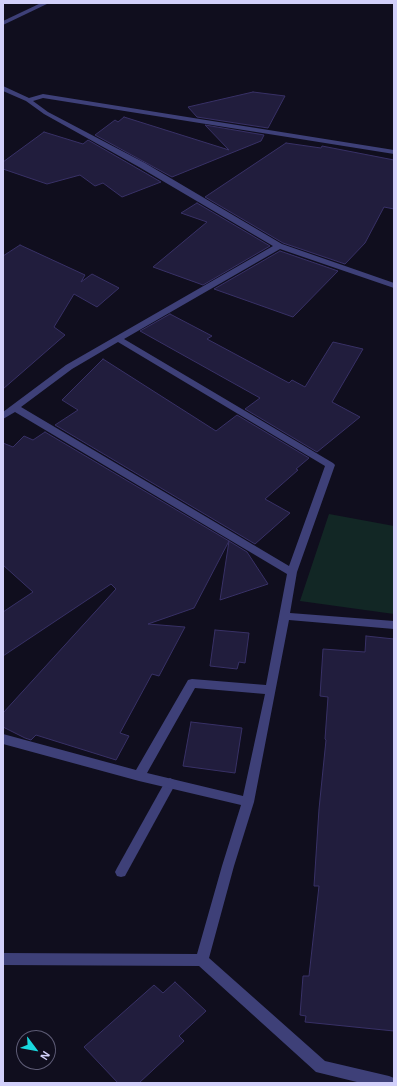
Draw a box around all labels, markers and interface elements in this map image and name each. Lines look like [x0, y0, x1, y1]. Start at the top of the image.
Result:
north arrow [16, 1030, 56, 1070]
text: N [38, 1049, 53, 1062]

